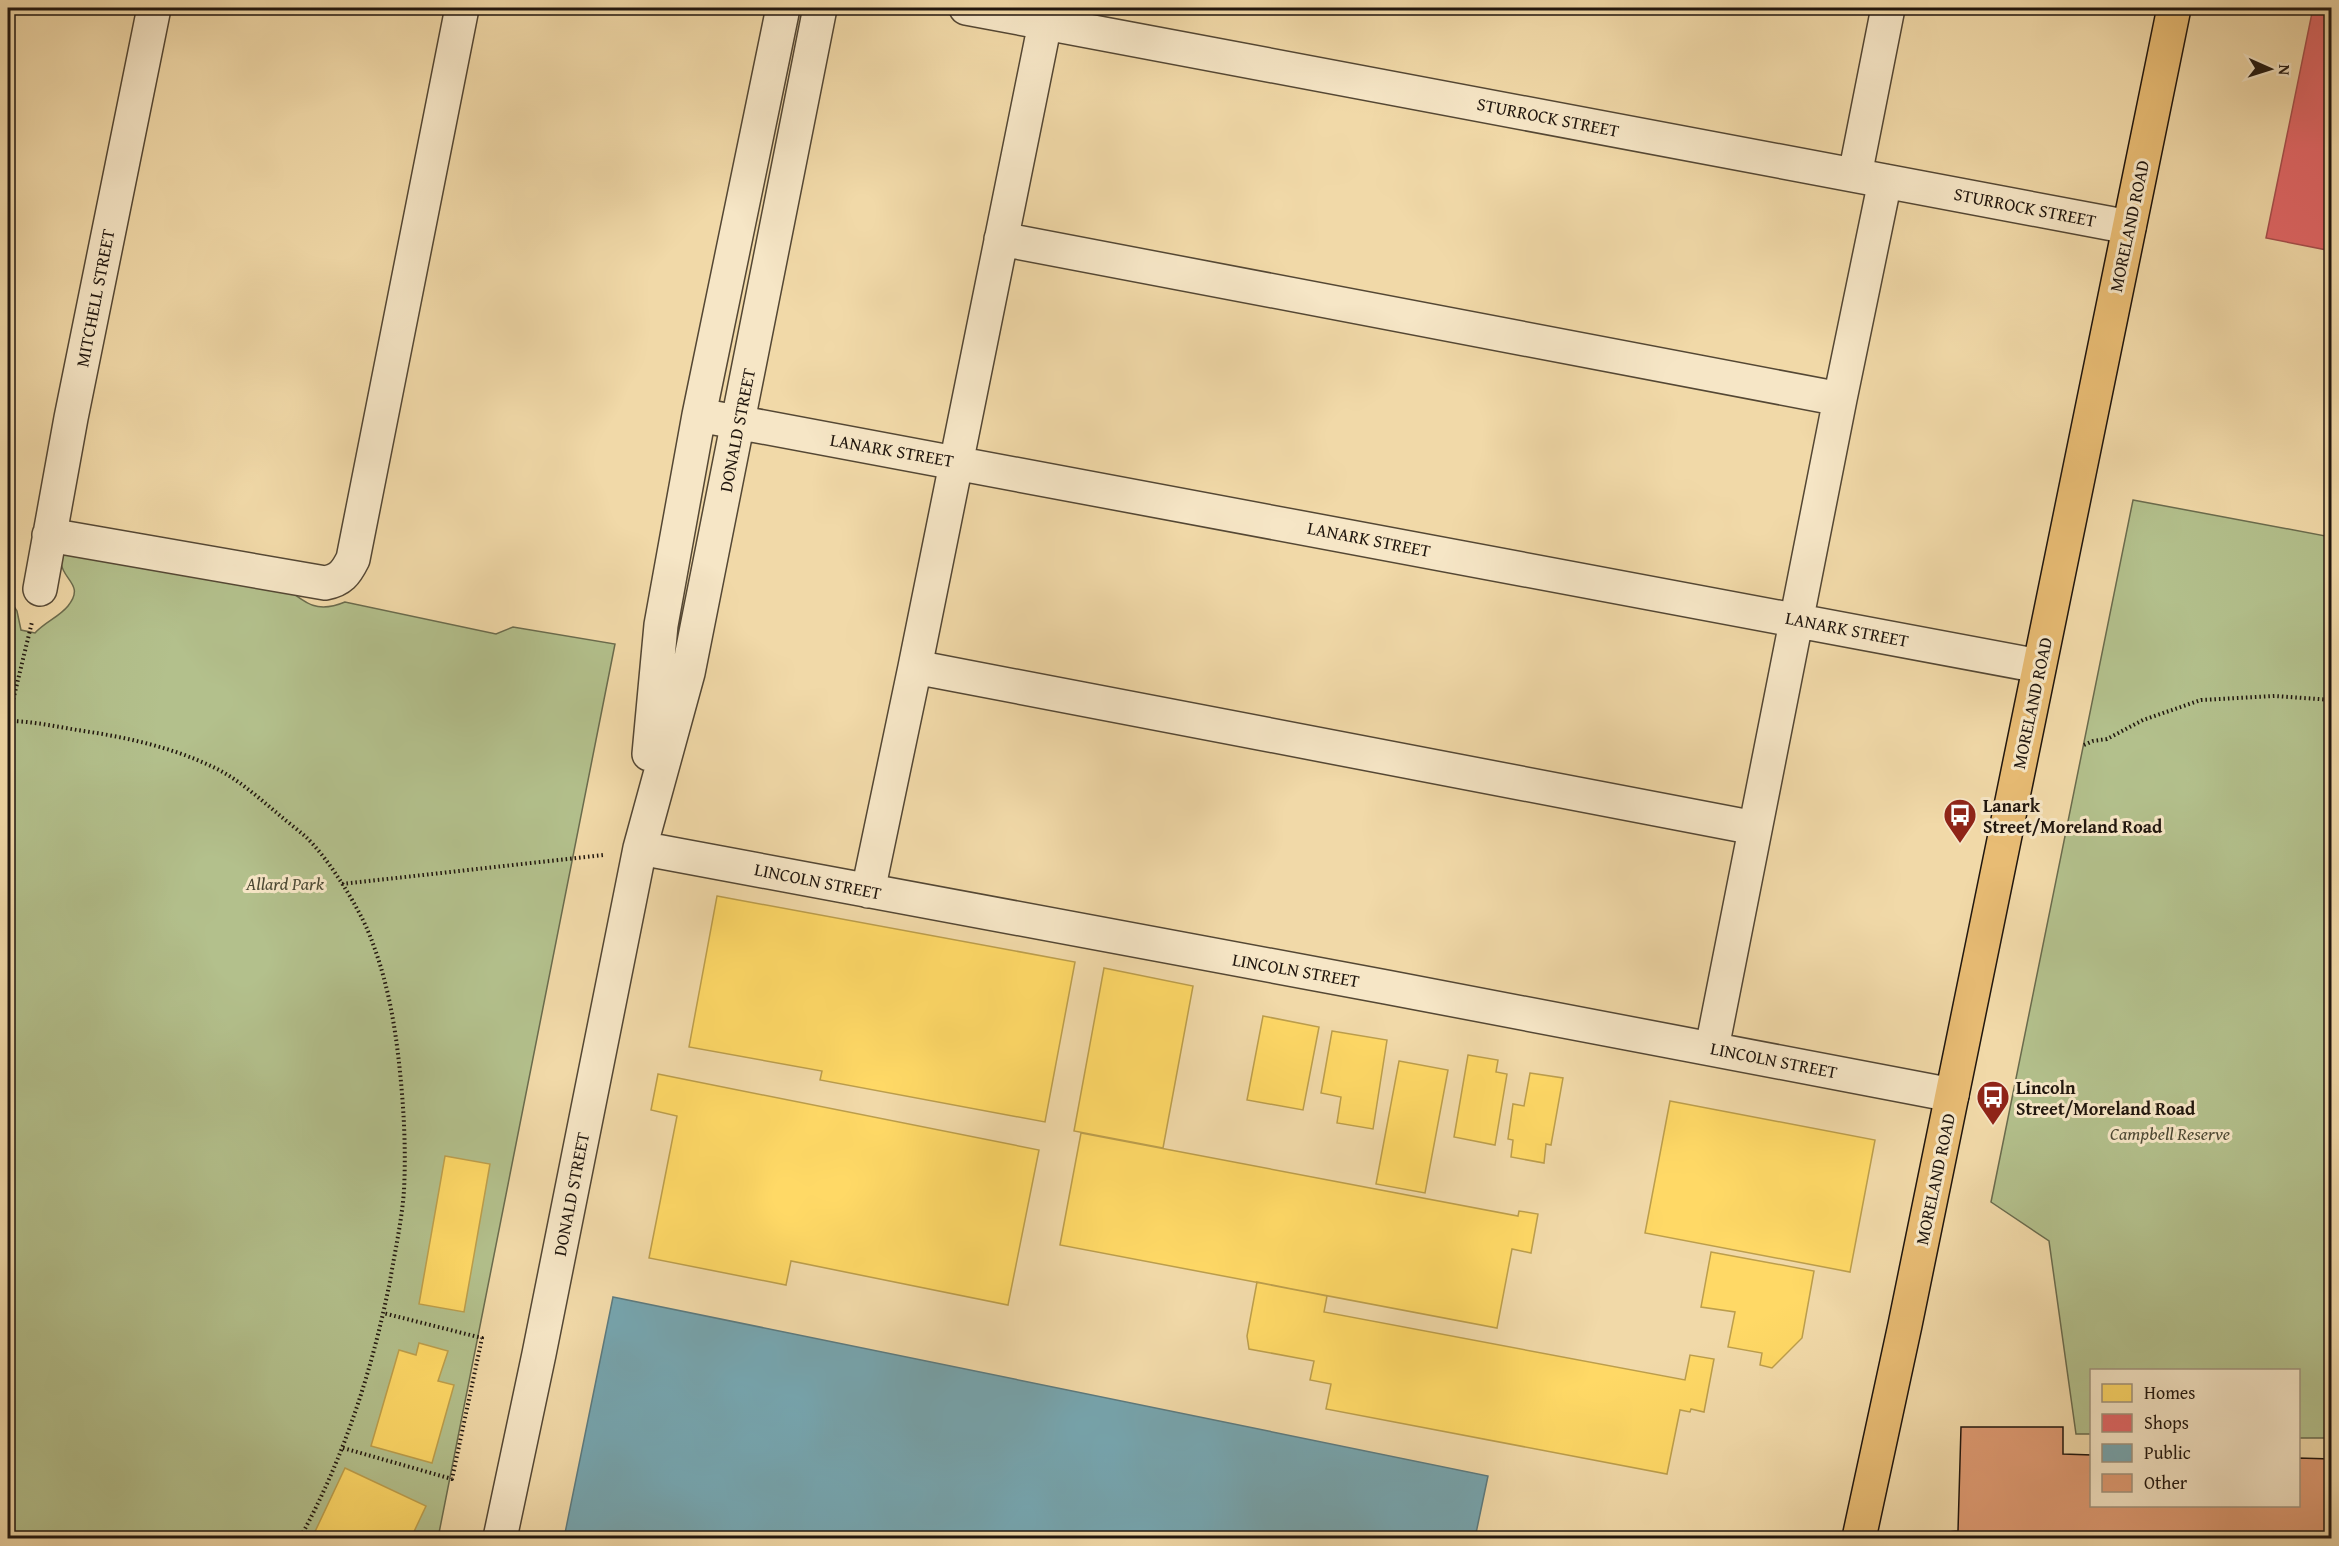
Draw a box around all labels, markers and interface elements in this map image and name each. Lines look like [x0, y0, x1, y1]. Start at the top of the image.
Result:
north arrow [2240, 39, 2300, 99]
text: N [2273, 64, 2297, 76]
street label: STURROCK STREET [1475, 90, 1621, 144]
street label: MORELAND ROAD [2102, 158, 2156, 294]
street label: STURROCK STREET [1952, 180, 2098, 234]
street label: MITCHELL STREET [68, 227, 122, 369]
street label: DONALD STREET [712, 366, 762, 494]
street label: LANARK STREET [828, 426, 956, 474]
street label: LANARK STREET [1305, 514, 1433, 564]
street label: LANARK STREET [1783, 604, 1911, 654]
street label: MORELAND ROAD [2005, 635, 2059, 771]
place label: Lanark Street/Moreland Road [1983, 792, 2163, 840]
bus stop icon: Lanark Street/Moreland Road [1942, 797, 1978, 844]
street label: LINCOLN STREET [752, 855, 884, 907]
park label: Allard Park [245, 870, 325, 897]
street label: LINCOLN STREET [1230, 946, 1362, 994]
street label: LINCOLN STREET [1708, 1034, 1840, 1086]
place label: Lincoln Street/Moreland Road [2016, 1074, 2196, 1122]
bus stop icon: Lincoln Street/Moreland Road [1975, 1079, 2011, 1126]
street label: MORELAND ROAD [1908, 1111, 1962, 1247]
park label: Campbell Reserve [2110, 1120, 2230, 1147]
street label: DONALD STREET [546, 1130, 596, 1258]
legend [2090, 1369, 2300, 1507]
text: Homes [2144, 1379, 2195, 1406]
text: Shops [2144, 1409, 2189, 1436]
text: Public [2144, 1439, 2191, 1466]
text: Other [2144, 1469, 2188, 1496]

